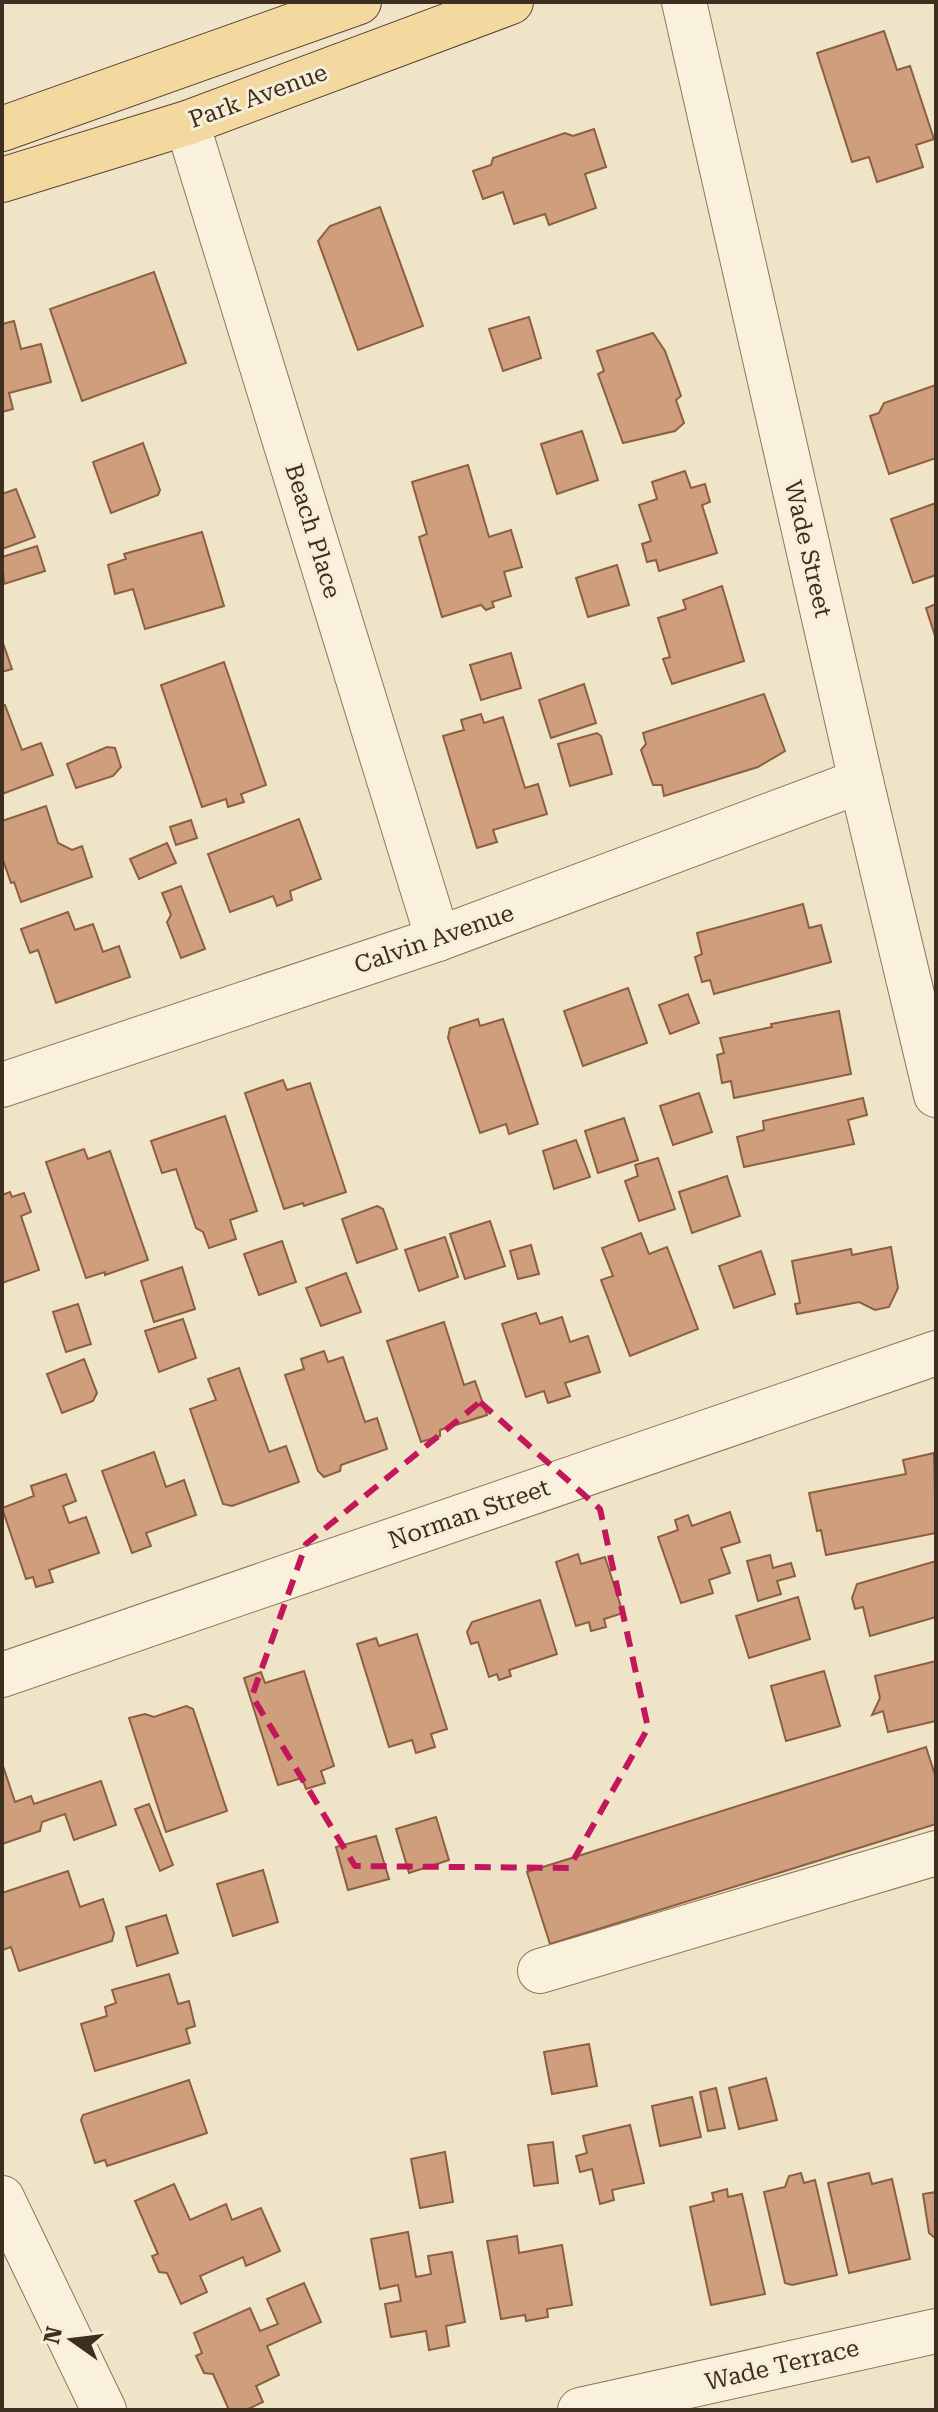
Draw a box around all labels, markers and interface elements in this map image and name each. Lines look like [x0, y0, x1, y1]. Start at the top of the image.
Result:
street label: Park Avenue [185, 58, 331, 134]
street label: Beach Place [279, 460, 347, 602]
street label: Wade Street [779, 478, 837, 620]
street label: Calvin Avenue [351, 899, 517, 979]
street label: Norman Street [385, 1473, 553, 1555]
north arrow [32, 2300, 112, 2380]
text: N [39, 2324, 67, 2347]
street label: Wade Terrace [702, 2334, 862, 2396]

